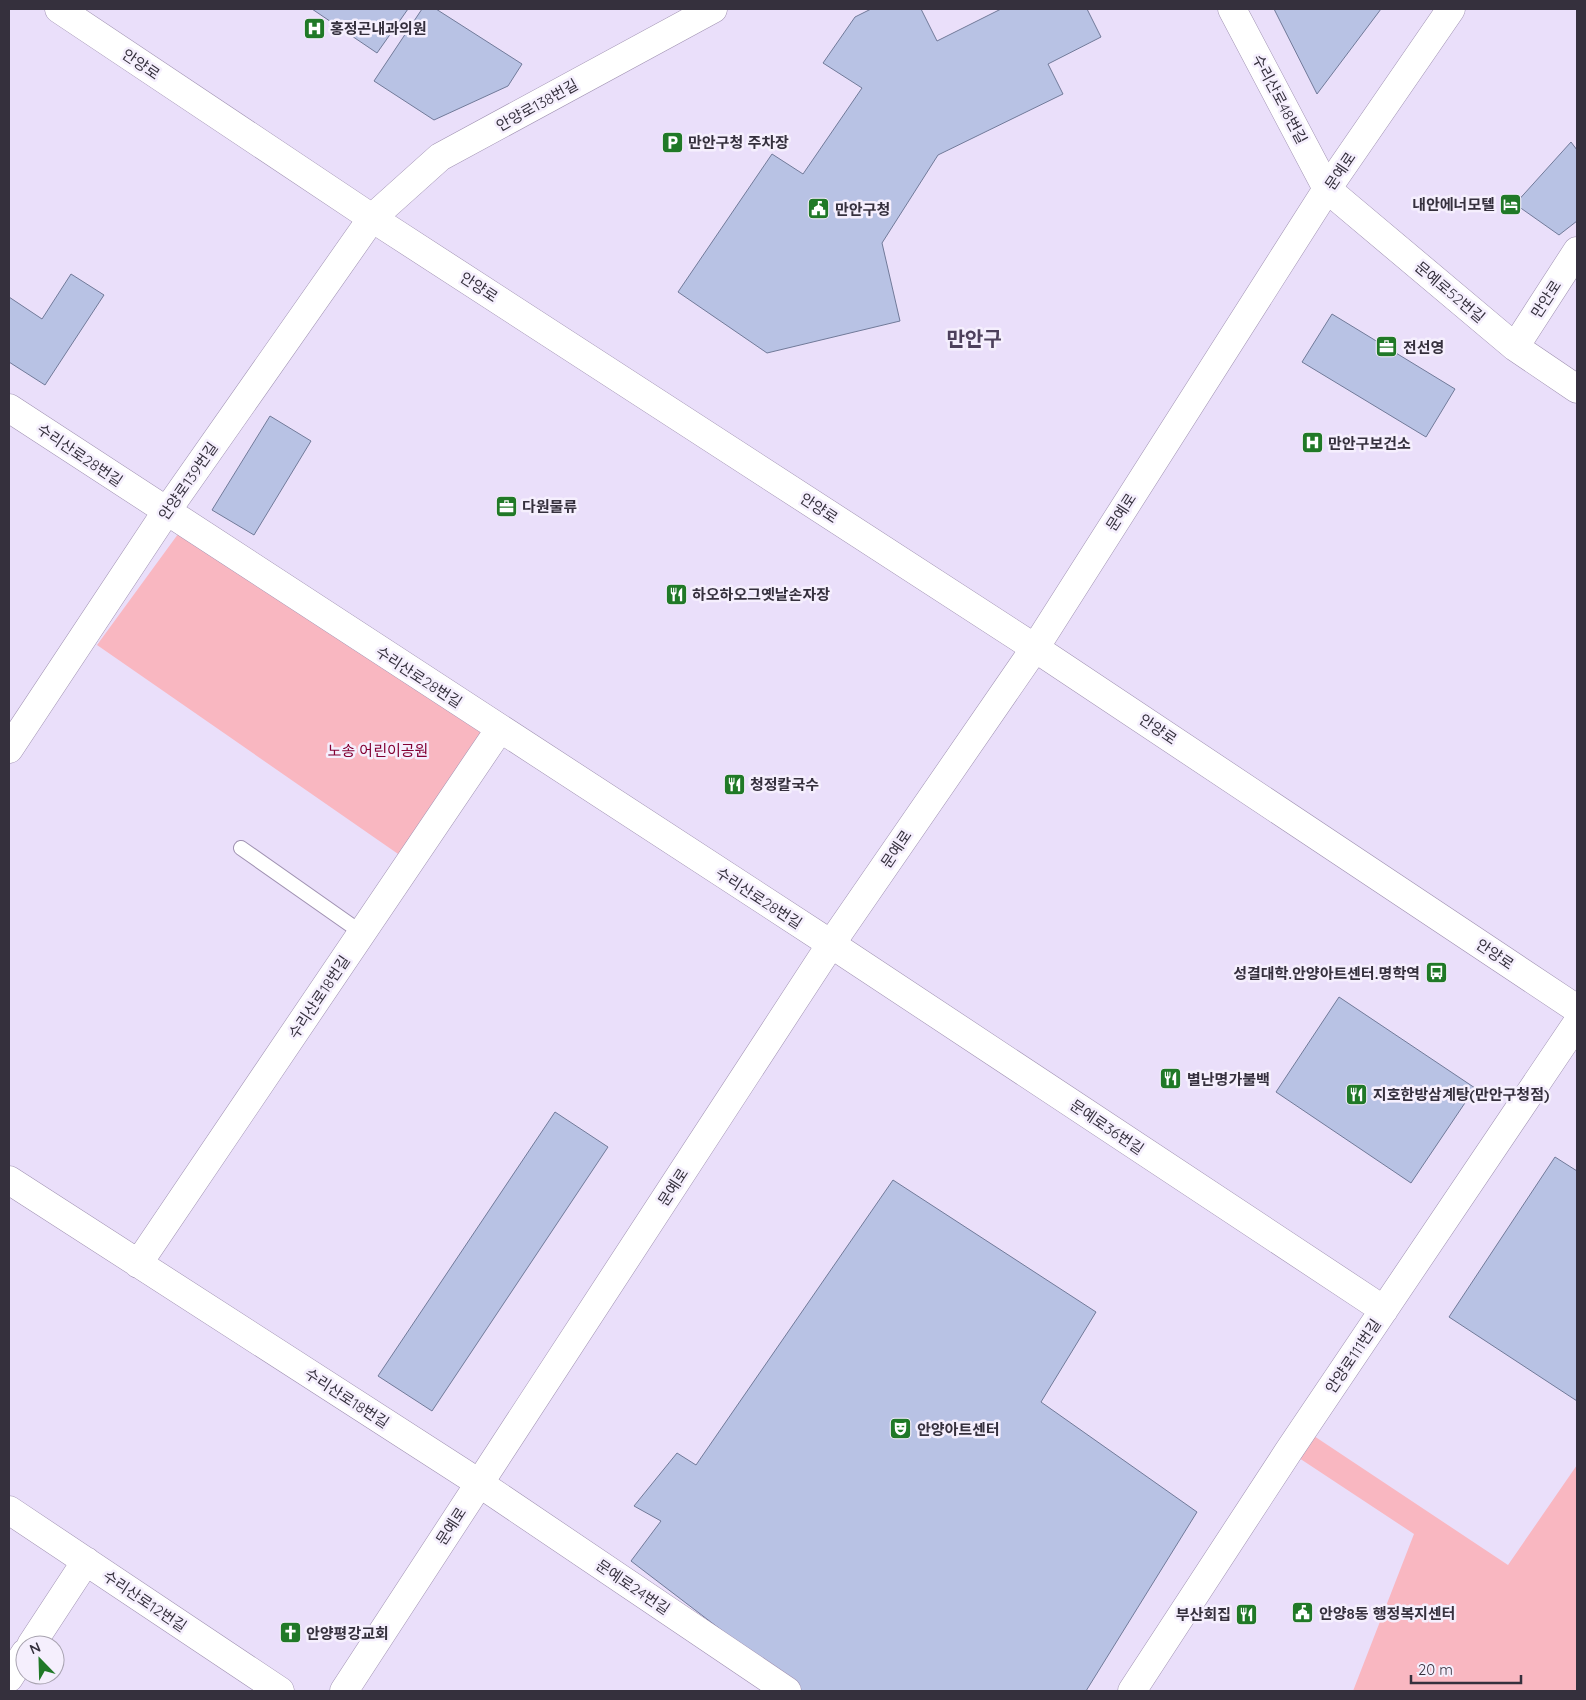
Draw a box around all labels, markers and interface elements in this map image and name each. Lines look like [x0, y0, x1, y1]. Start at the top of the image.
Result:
hospital icon: 홍정곤내과의원 [302, 16, 326, 40]
place label: 홍정곤내과의원 [330, 19, 427, 38]
street label: 안양로 [119, 45, 163, 83]
street label: 수리산로48번길 [1248, 51, 1312, 147]
street label: 안양로138번길 [493, 75, 581, 135]
parking icon: 만안구청 주차장 [660, 130, 684, 154]
place label: 만안구청 주차장 [688, 133, 789, 152]
street label: 문예로 [1321, 149, 1359, 193]
hotel icon: 내안에너모텔 [1499, 192, 1523, 216]
place label: 내안에너모텔 [1412, 195, 1495, 214]
public building icon: 만안구청 [807, 197, 831, 221]
place label: 만안구청 [835, 200, 890, 219]
street label: 문예로52번길 [1411, 257, 1489, 327]
street label: 안양로 [456, 268, 502, 306]
street label: 만안로 [1527, 276, 1565, 322]
district label: 만안구 [946, 326, 1002, 351]
office icon: 전선영 [1375, 335, 1399, 359]
place label: 전선영 [1403, 338, 1444, 357]
street label: 수리산로28번길 [34, 419, 126, 491]
hospital icon: 만안구보건소 [1300, 431, 1324, 455]
place label: 만안구보건소 [1328, 434, 1411, 453]
street label: 안양로139번길 [154, 438, 222, 524]
street label: 안양로 [796, 489, 842, 527]
street label: 문예로 [1102, 489, 1140, 535]
office icon: 다원물류 [494, 494, 518, 518]
place label: 다원물류 [522, 497, 577, 516]
restaurant icon: 하오하오그옛날손자장 [664, 582, 688, 606]
place label: 하오하오그옛날손자장 [692, 585, 830, 604]
street label: 수리산로28번길 [372, 642, 466, 712]
street label: 안양로 [1136, 710, 1180, 748]
park label: 노송 어린이공원 [328, 741, 428, 760]
restaurant icon: 청정칼국수 [722, 772, 746, 796]
place label: 청정칼국수 [750, 775, 819, 794]
street label: 문예로 [877, 827, 915, 871]
street label: 수리산로28번길 [712, 863, 806, 933]
street label: 안양로 [1473, 935, 1517, 973]
street label: 수리산로18번길 [284, 952, 354, 1042]
bus stop icon: 성결대학.안양아트센터.명학역 [1424, 961, 1448, 985]
place label: 성결대학.안양아트센터.명학역 [1233, 964, 1420, 983]
restaurant icon: 별난명가불백 [1159, 1067, 1183, 1091]
place label: 별난명가불백 [1187, 1070, 1270, 1089]
restaurant icon: 지호한방삼계탕(만안구청점) [1345, 1082, 1369, 1106]
place label: 지호한방삼계탕(만안구청점) [1373, 1085, 1549, 1104]
street label: 문예로36번길 [1066, 1095, 1148, 1159]
street label: 문예로 [654, 1164, 692, 1210]
street label: 안양로111번길 [1321, 1315, 1385, 1397]
street label: 수리산로18번길 [301, 1364, 393, 1432]
theatre icon: 안양아트센터 [889, 1417, 913, 1441]
place label: 안양아트센터 [917, 1420, 1000, 1439]
street label: 문예로 [432, 1503, 470, 1549]
street label: 문예로24번길 [592, 1555, 674, 1619]
street label: 수리산로12번길 [100, 1566, 190, 1636]
public building icon: 안양8동 행정복지센터 [1291, 1601, 1315, 1625]
restaurant icon: 부산회집 [1235, 1602, 1259, 1626]
place label: 안양8동 행정복지센터 [1319, 1604, 1456, 1623]
place label: 부산회집 [1176, 1605, 1231, 1624]
church icon: 안양평강교회 [278, 1621, 302, 1645]
place label: 안양평강교회 [306, 1624, 389, 1643]
north arrow [15, 1635, 65, 1685]
text: N [27, 1638, 43, 1658]
scale bar [1411, 1652, 1521, 1684]
text: 20 m [1418, 1660, 1453, 1679]

